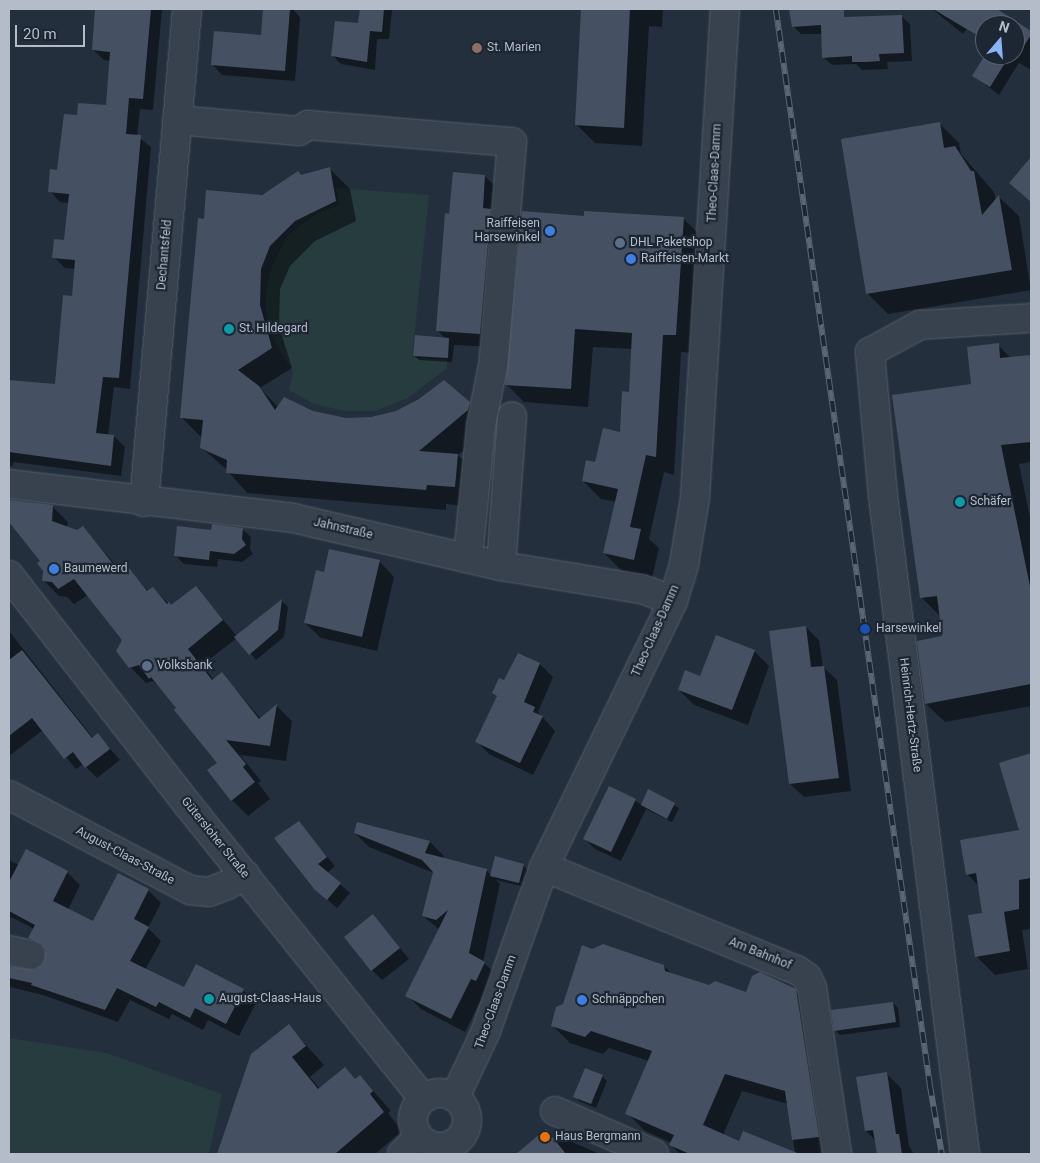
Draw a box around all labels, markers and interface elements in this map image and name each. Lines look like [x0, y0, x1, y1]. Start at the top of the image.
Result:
scale bar [18, 15, 88, 47]
north arrow [975, 15, 1025, 65]
text: N [997, 18, 1011, 36]
text: 20 m [23, 25, 57, 43]
place label: St. Marien [487, 41, 541, 55]
marker: St. Marien [471, 42, 483, 54]
street label: Theo-Claas-Damm [705, 123, 725, 223]
place label: Raiffeisen Harsewinkel [474, 217, 540, 245]
street label: Dechantsfeld [155, 219, 175, 291]
marker: Raiffeisen Harsewinkel [544, 225, 556, 237]
place label: DHL Paketshop [630, 236, 713, 250]
marker: DHL Paketshop [614, 237, 626, 249]
place label: Raiffeisen-Markt [641, 252, 729, 266]
marker: Raiffeisen-Markt [625, 253, 637, 265]
place label: St. Hildegard [239, 322, 308, 336]
marker: St. Hildegard [223, 323, 235, 335]
place label: Schäfer [970, 495, 1011, 509]
marker: Schäfer [954, 496, 966, 508]
street label: Jahnstraße [312, 515, 374, 543]
place label: Baumewerd [64, 562, 128, 576]
marker: Baumewerd [48, 563, 60, 575]
street label: Theo-Claas-Damm [629, 583, 683, 679]
marker: Harsewinkel [858, 622, 872, 636]
place label: Harsewinkel [876, 622, 942, 636]
street label: Heinrich-Hertz-Straße [896, 657, 924, 773]
place label: Volksbank [157, 659, 212, 673]
marker: Volksbank [141, 660, 153, 672]
street label: Gütersloher Straße [178, 795, 252, 881]
street label: August-Claas-Straße [73, 824, 177, 888]
street label: Am Bahnhof [727, 935, 793, 973]
street label: Theo-Claas-Damm [472, 953, 520, 1051]
place label: August-Claas-Haus [219, 992, 321, 1006]
marker: August-Claas-Haus [203, 993, 215, 1005]
place label: Schnäppchen [592, 993, 665, 1007]
marker: Schnäppchen [576, 994, 588, 1006]
place label: Haus Bergmann [555, 1130, 641, 1144]
marker: Haus Bergmann [539, 1131, 551, 1143]

